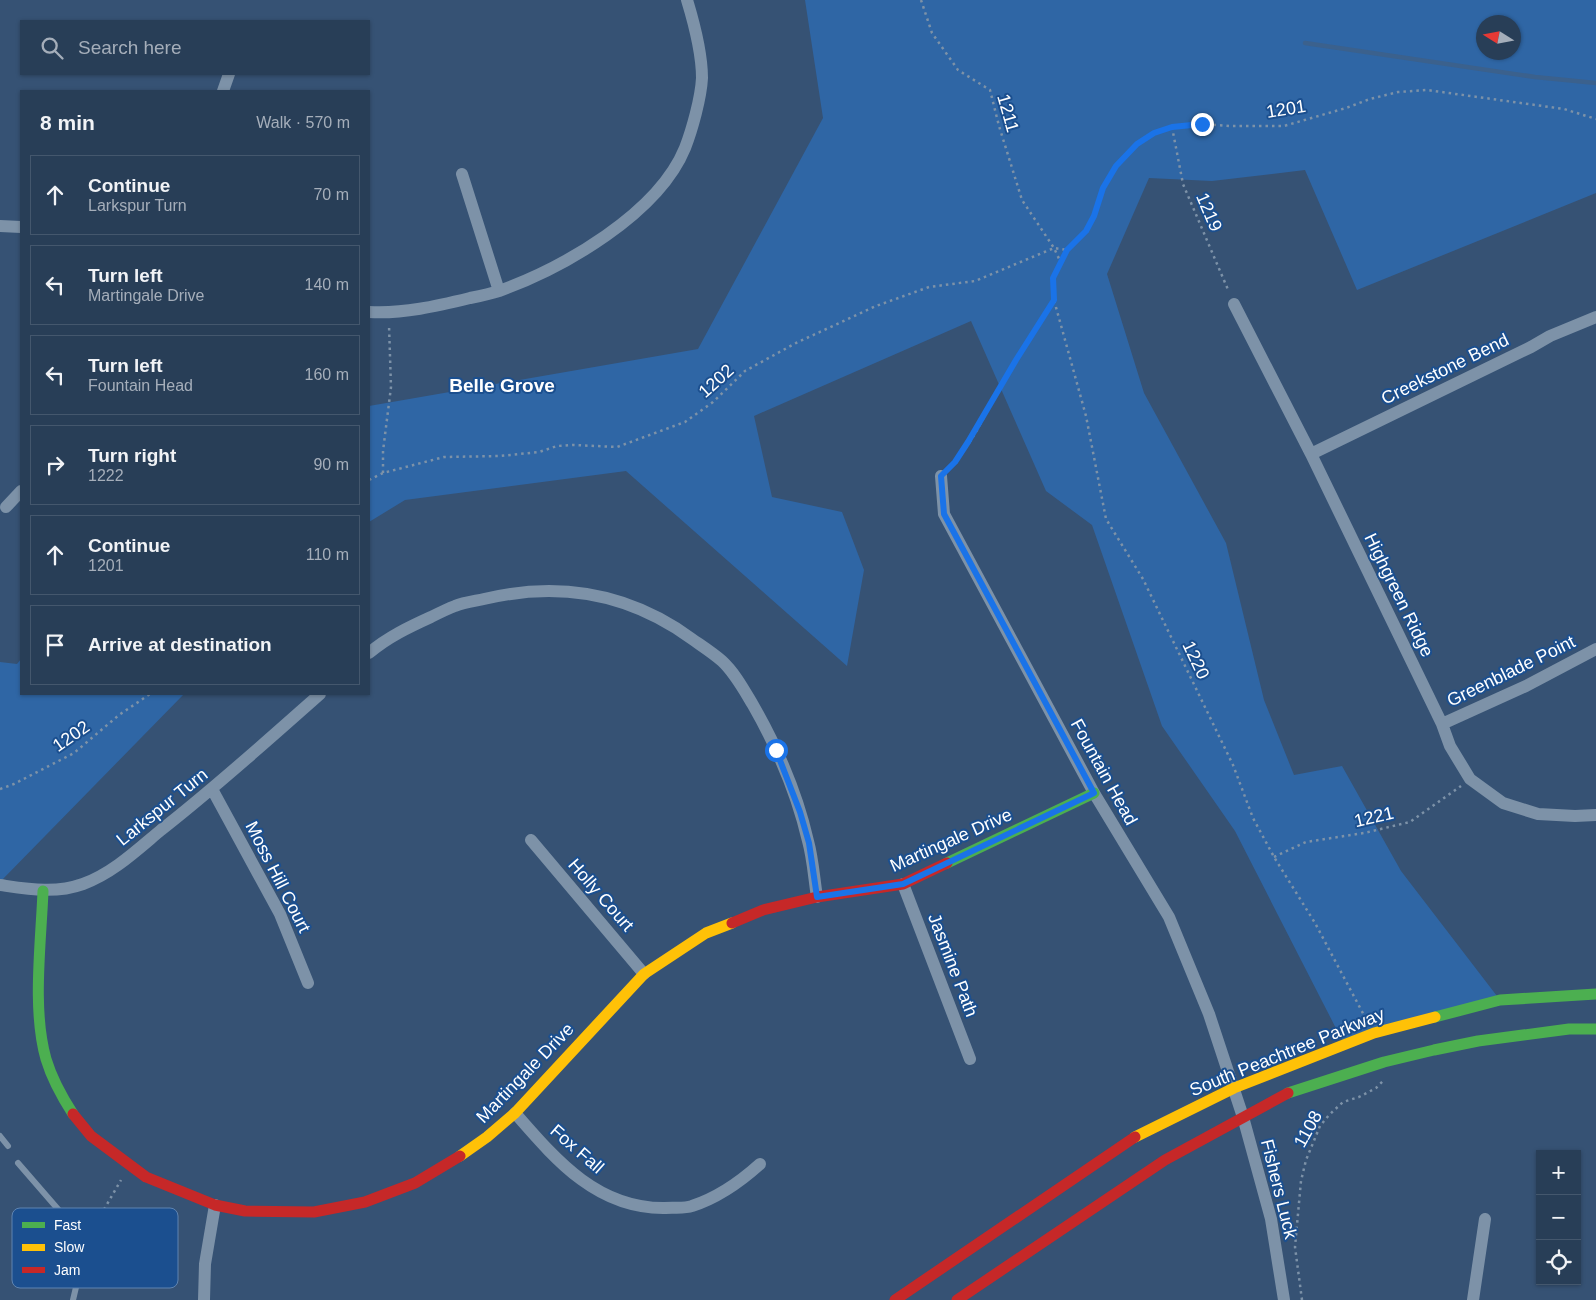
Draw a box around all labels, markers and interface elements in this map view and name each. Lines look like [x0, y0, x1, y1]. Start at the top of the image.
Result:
north arrow [1476, 15, 1521, 60]
search box [20, 20, 370, 75]
icon: search [38, 34, 66, 62]
text: Search here [78, 37, 182, 58]
street label: 1211 [993, 92, 1023, 134]
street label: 1201 [1265, 96, 1307, 122]
text: 8 min [40, 111, 95, 134]
route end [1191, 113, 1214, 136]
text: Walk · 570 m [256, 114, 350, 131]
text: Continue [88, 175, 170, 196]
icon: ahead [41, 181, 69, 209]
text: 70 m [313, 186, 349, 203]
street label: 1219 [1192, 190, 1226, 234]
text: Larkspur Turn [88, 197, 187, 214]
text: Turn left [88, 265, 163, 286]
icon: left [41, 271, 69, 299]
text: 140 m [305, 276, 349, 293]
text: Martingale Drive [88, 287, 204, 304]
street label: Creekstone Bend [1378, 330, 1512, 408]
text: Turn left [88, 355, 163, 376]
street label: 1202 [694, 360, 738, 402]
icon: left [41, 361, 69, 389]
text: 160 m [305, 366, 349, 383]
district label: Belle Grove [449, 375, 555, 396]
text: Fountain Head [88, 377, 193, 394]
text: Turn right [88, 445, 176, 466]
icon: right [41, 451, 69, 479]
text: 90 m [313, 456, 349, 473]
text: 1222 [88, 467, 124, 484]
street label: Highgreen Ridge [1360, 530, 1438, 660]
text: Continue [88, 535, 170, 556]
icon: ahead [41, 541, 69, 569]
text: 110 m [306, 546, 349, 563]
text: 1201 [88, 557, 124, 574]
icon: arrive [41, 631, 69, 659]
street label: Greenblade Point [1444, 631, 1578, 711]
text: Arrive at destination [88, 634, 272, 655]
street label: 1220 [1178, 638, 1214, 682]
street label: 1202 [49, 716, 93, 756]
street label: Fountain Head [1067, 716, 1141, 828]
route start [765, 739, 788, 762]
street label: Larkspur Turn [113, 764, 211, 850]
street label: 1221 [1352, 803, 1396, 831]
street label: Martingale Drive [887, 804, 1015, 876]
street label: Moss Hill Court [241, 818, 315, 936]
street label: Holly Court [564, 855, 638, 935]
street label: Jasmine Path [924, 911, 982, 1019]
street label: South Peachtree Parkway [1187, 1004, 1387, 1100]
street label: Martingale Drive [472, 1019, 578, 1127]
street label: 1108 [1290, 1107, 1326, 1151]
street label: Fox Fall [546, 1120, 608, 1178]
street label: Fishers Luck [1257, 1137, 1301, 1242]
map controls [1536, 1150, 1581, 1285]
button: + [1536, 1150, 1581, 1195]
button: − [1536, 1195, 1581, 1240]
legend [12, 1208, 178, 1288]
text: Fast [54, 1217, 81, 1233]
text: Slow [54, 1239, 85, 1255]
button: locate [1536, 1240, 1581, 1285]
text: Jam [54, 1262, 80, 1278]

